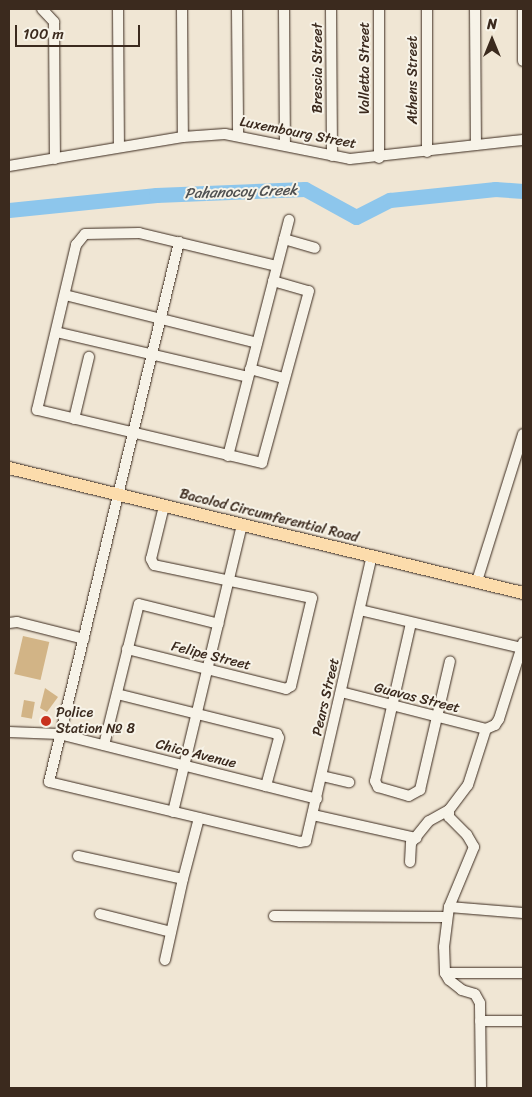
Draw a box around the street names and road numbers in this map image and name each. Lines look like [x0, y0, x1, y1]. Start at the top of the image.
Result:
street label: Valletta Street [357, 22, 373, 114]
street label: Brescia Street [310, 23, 326, 113]
street label: Athens Street [405, 36, 421, 124]
street label: Luxembourg Street [238, 113, 358, 153]
street label: Bacolod Circumferential Road [178, 486, 360, 546]
street label: Felipe Street [170, 638, 252, 674]
street label: Pears Street [309, 657, 343, 737]
street label: Guavas Street [372, 679, 462, 717]
street label: Chico Avenue [154, 736, 238, 772]

